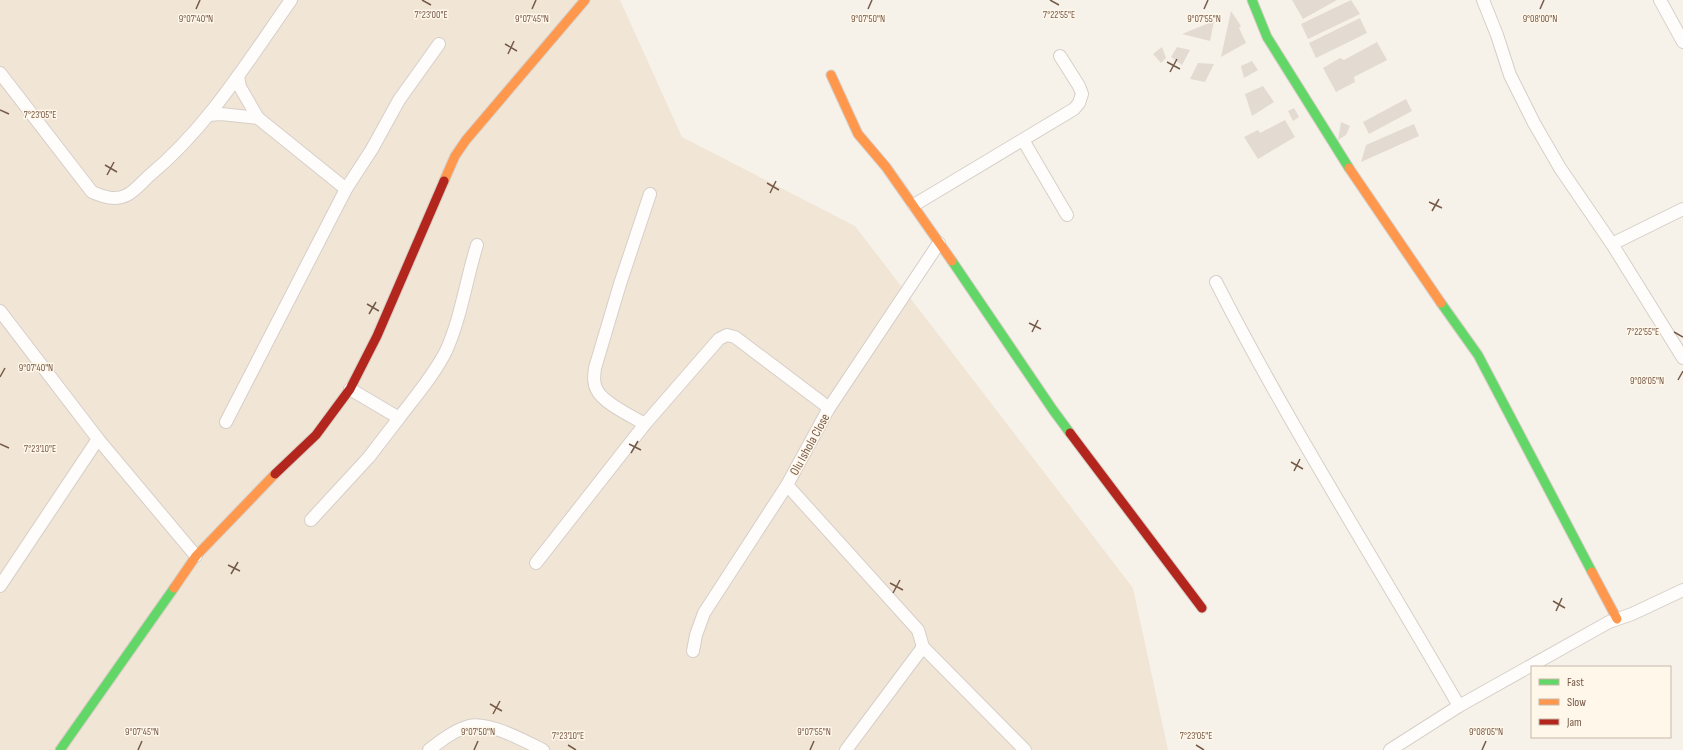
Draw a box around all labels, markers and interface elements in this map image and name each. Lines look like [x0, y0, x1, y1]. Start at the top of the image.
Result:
text: 7°23'00"E [414, 9, 448, 21]
text: 7°22'55"E [1043, 9, 1075, 21]
text: 9°07'40"N [179, 13, 213, 25]
text: 9°07'45"N [515, 13, 549, 25]
text: 9°07'50"N [851, 13, 885, 25]
text: 9°07'55"N [1187, 13, 1221, 25]
text: 9°08'00"N [1523, 13, 1557, 25]
text: 7°23'05"E [24, 109, 56, 121]
text: 7°22'55"E [1627, 326, 1659, 338]
text: 9°07'40"N [19, 362, 53, 374]
text: 9°08'05"N [1630, 375, 1664, 387]
street label: Olu Ishola Close [786, 411, 833, 478]
text: 7°23'10"E [24, 443, 56, 455]
legend [1531, 666, 1671, 738]
text: Fast [1567, 675, 1584, 690]
text: Slow [1567, 695, 1586, 710]
text: Jam [1566, 715, 1582, 730]
text: 9°07'45"N [125, 726, 159, 738]
text: 9°07'50"N [461, 726, 495, 738]
text: 9°07'55"N [797, 726, 831, 738]
text: 9°08'05"N [1469, 726, 1503, 738]
text: 7°23'10"E [552, 730, 584, 742]
text: 7°23'05"E [1180, 730, 1212, 742]

